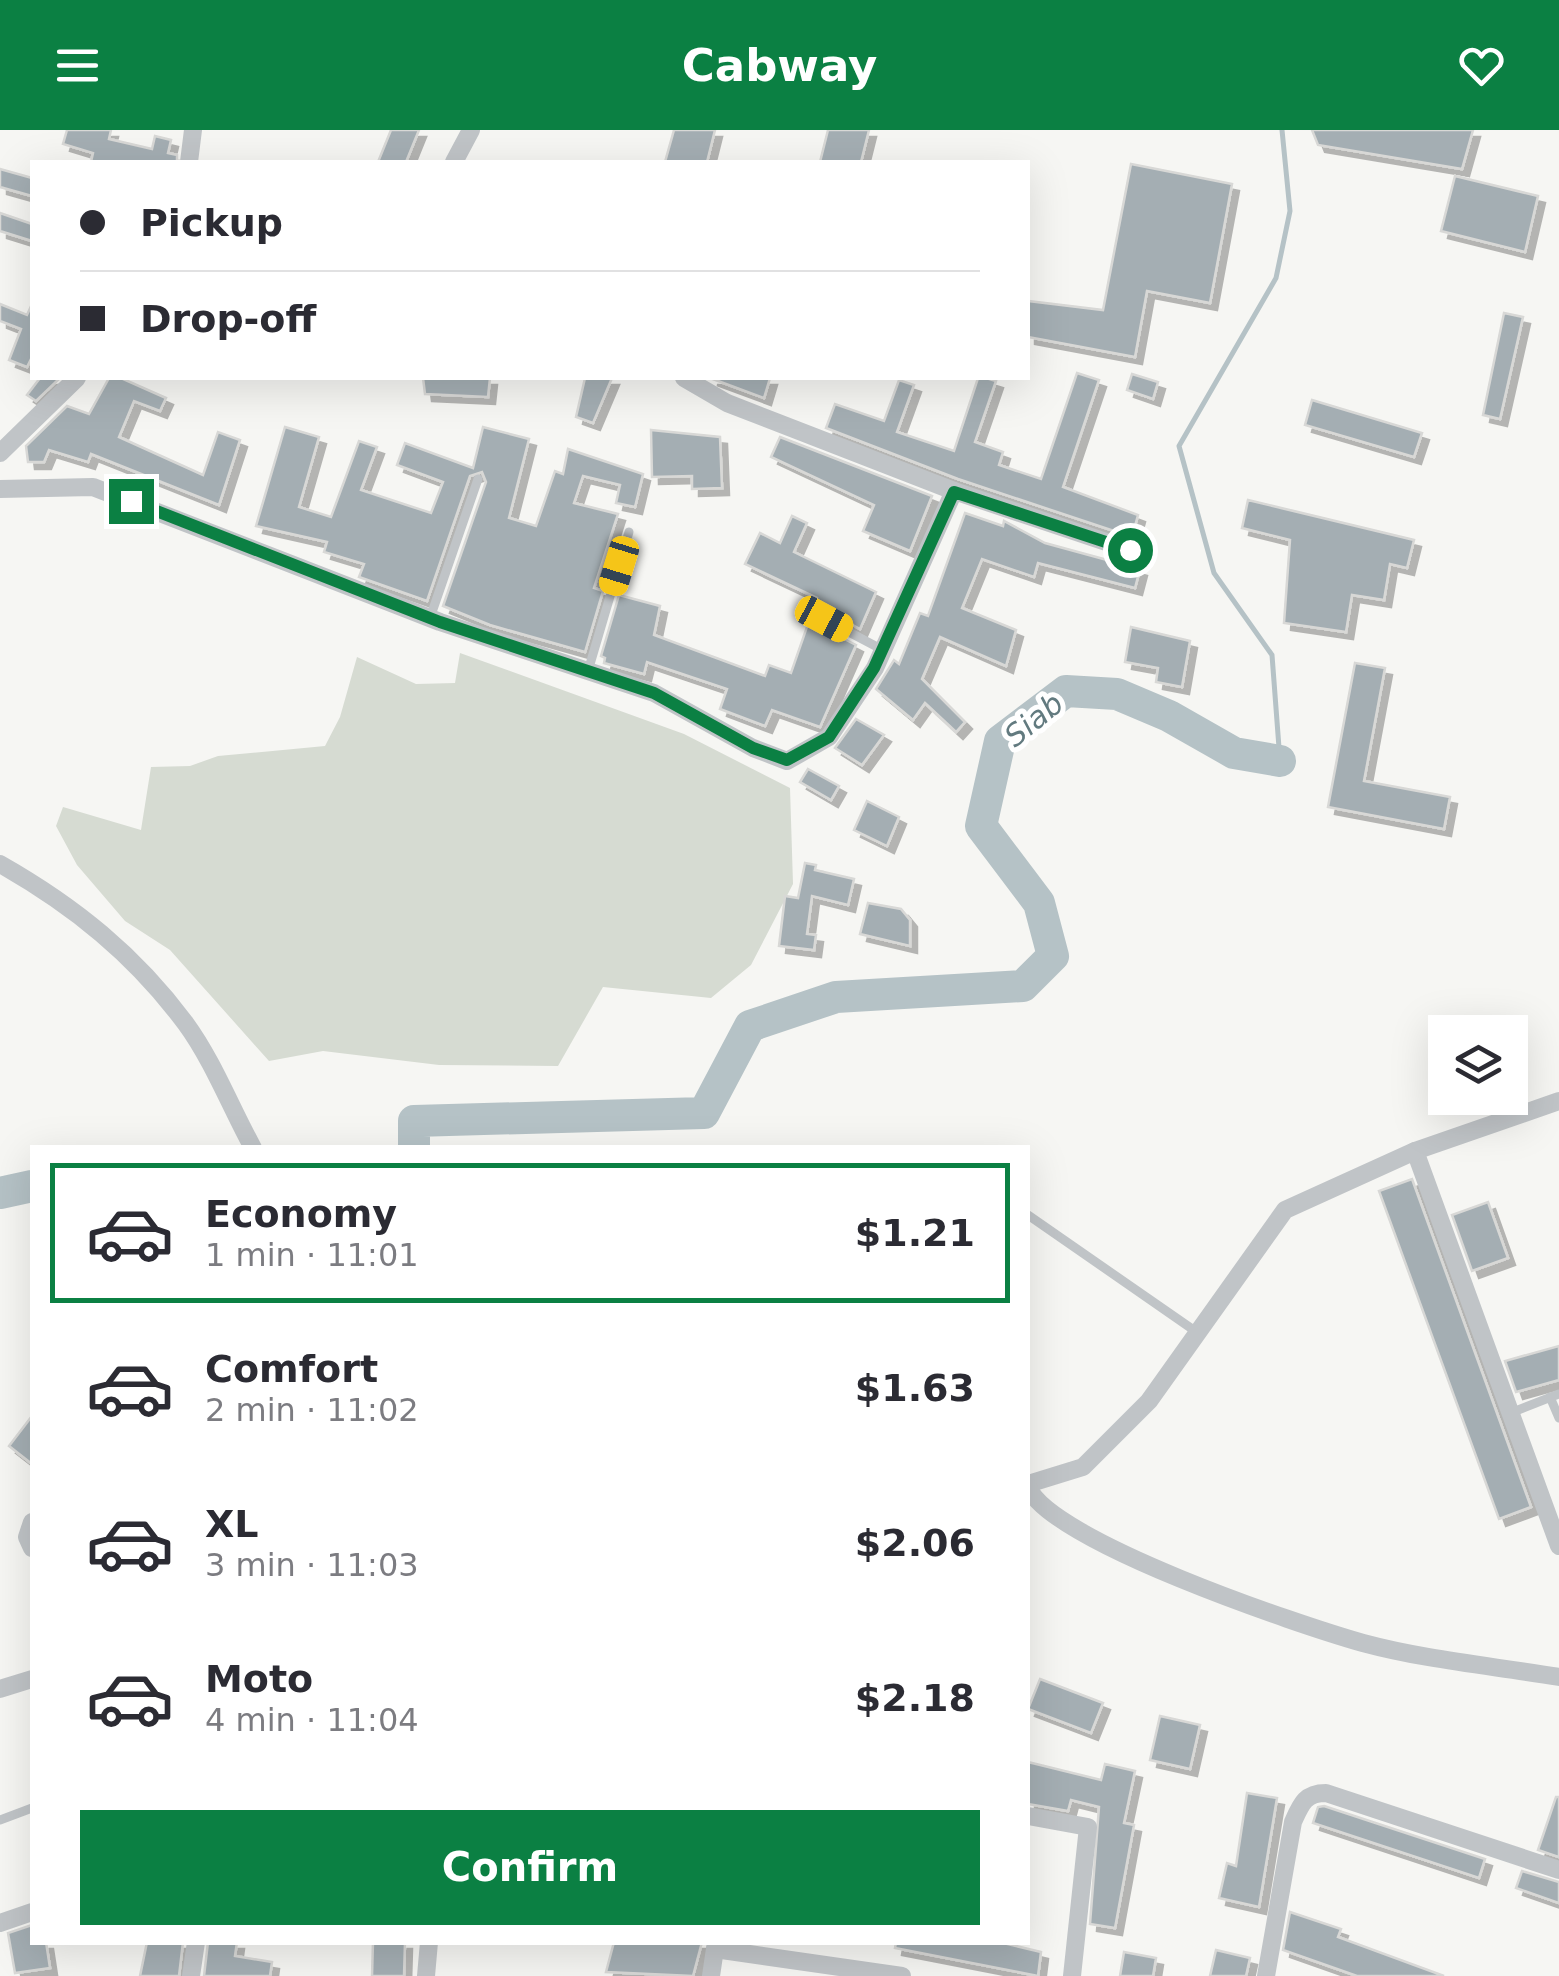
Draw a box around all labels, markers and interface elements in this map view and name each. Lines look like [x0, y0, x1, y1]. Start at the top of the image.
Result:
icon: menu [50, 38, 105, 93]
icon: heart [1454, 38, 1509, 93]
text: Cabway [682, 39, 877, 92]
text: Pickup [140, 201, 283, 245]
text: Drop-off [140, 297, 316, 341]
route end [109, 479, 154, 524]
route start [1108, 528, 1153, 573]
car [596, 533, 642, 599]
car [790, 592, 858, 646]
water label: Siab [997, 686, 1070, 754]
map controls [1428, 1015, 1528, 1115]
button: layers [1428, 1015, 1528, 1115]
icon: car [85, 1188, 175, 1278]
text: Economy [205, 1192, 397, 1236]
text: $1.21 [855, 1211, 975, 1255]
text: 1 min · 11:01 [205, 1236, 419, 1274]
icon: car [85, 1343, 175, 1433]
text: Comfort [205, 1347, 378, 1391]
text: $1.63 [855, 1366, 975, 1410]
text: 2 min · 11:02 [205, 1391, 419, 1429]
icon: car [85, 1498, 175, 1588]
text: XL [205, 1502, 259, 1546]
text: $2.06 [855, 1521, 975, 1565]
text: 3 min · 11:03 [205, 1546, 419, 1584]
icon: car [85, 1653, 175, 1743]
text: Moto [205, 1657, 313, 1701]
text: $2.18 [855, 1676, 975, 1720]
text: 4 min · 11:04 [205, 1701, 419, 1739]
button: Confirm [80, 1810, 980, 1925]

